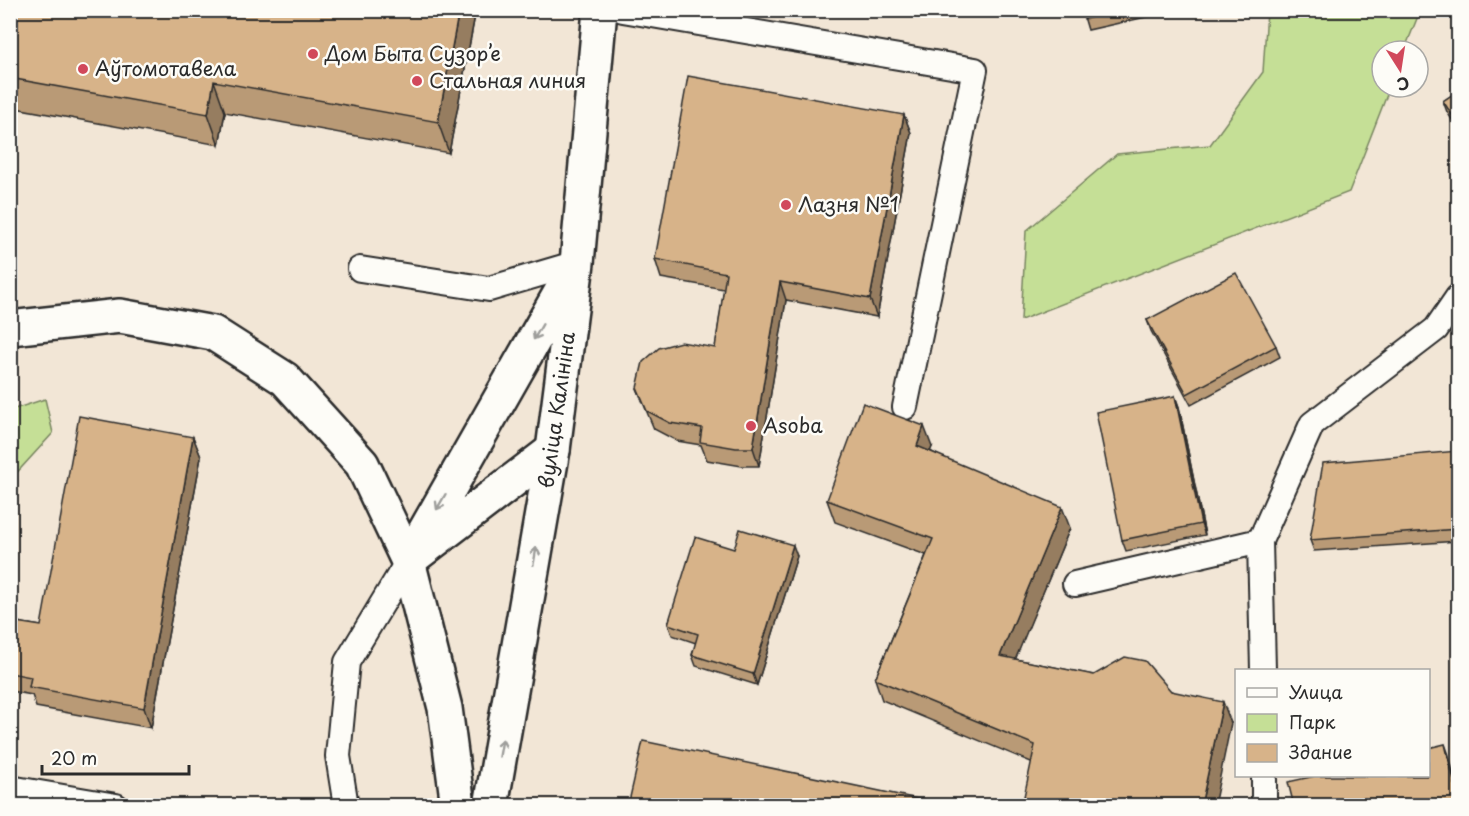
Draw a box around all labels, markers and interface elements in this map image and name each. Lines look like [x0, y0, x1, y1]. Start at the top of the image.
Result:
place label: Дом Быта Сузорʼе [324, 38, 501, 68]
north arrow [1370, 39, 1430, 99]
marker: Дом Быта Сузорʼе [306, 47, 320, 61]
place label: Аўтомотавела [95, 53, 237, 83]
marker: Аўтомотавела [76, 62, 90, 76]
place label: Стальная линия [429, 65, 586, 95]
text: С [1395, 72, 1412, 98]
marker: Стальная линия [410, 74, 424, 88]
place label: Лазня №1 [798, 189, 899, 219]
marker: Лазня №1 [779, 198, 793, 212]
one-way arrow [531, 323, 543, 340]
street label: вуліца Калініна [530, 329, 582, 490]
place label: Asoba [763, 410, 823, 440]
marker: Asoba [744, 419, 758, 433]
one-way arrow [435, 493, 447, 510]
one-way arrow [530, 546, 541, 566]
legend [1235, 669, 1430, 777]
text: Улица [1289, 678, 1343, 705]
text: Парк [1289, 708, 1336, 735]
scale bar [42, 738, 189, 776]
text: Здание [1289, 738, 1352, 765]
one-way arrow [496, 739, 507, 758]
text: 20 m [51, 744, 97, 771]

